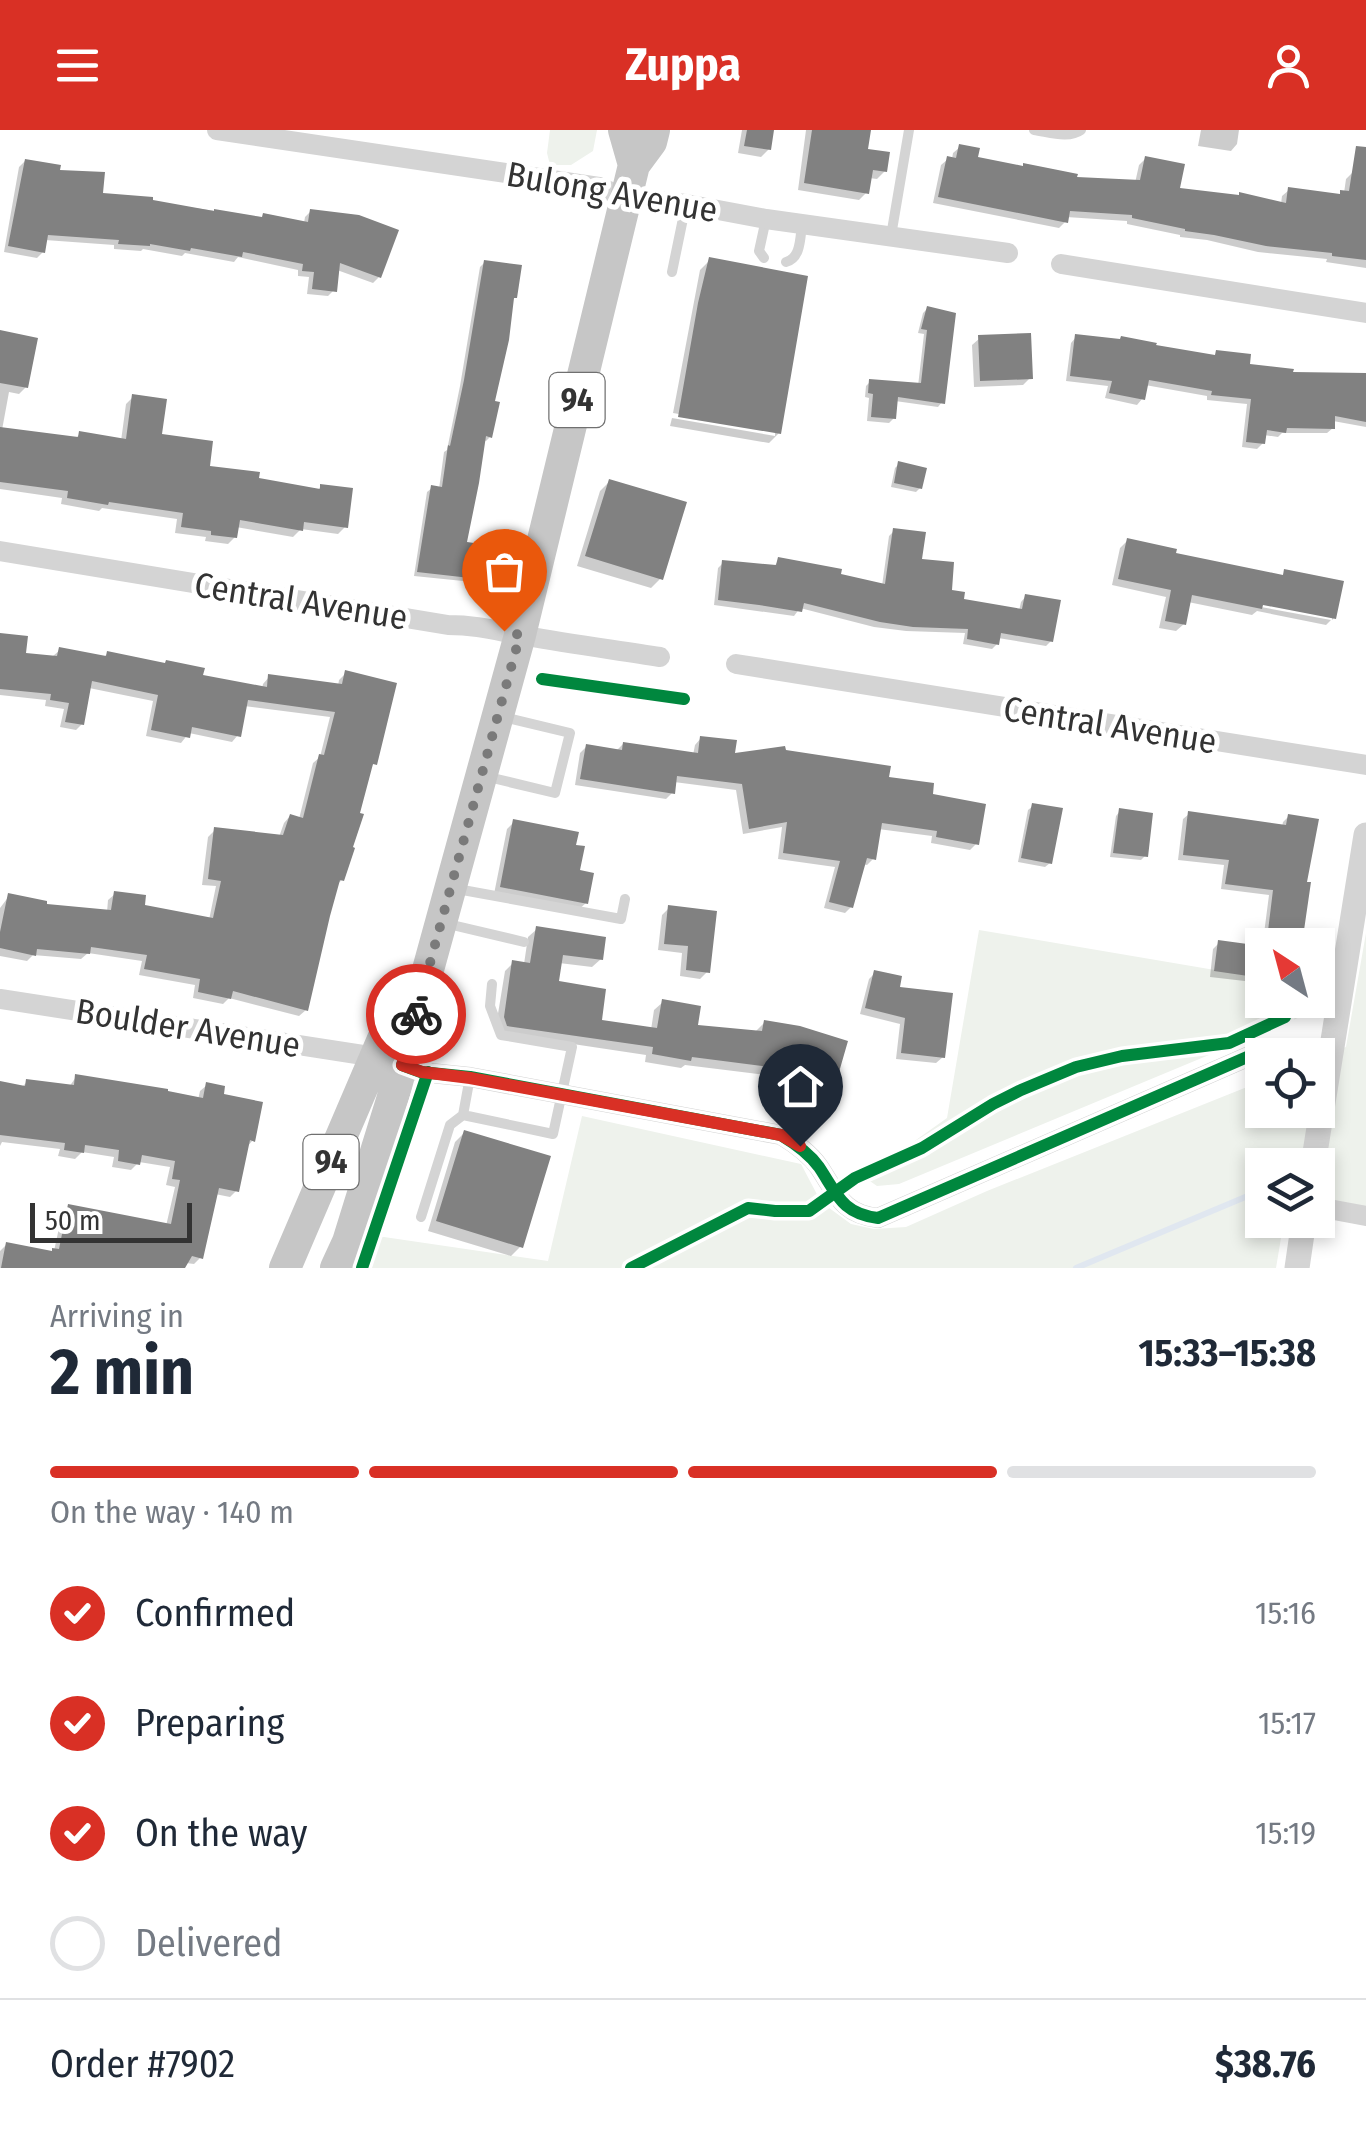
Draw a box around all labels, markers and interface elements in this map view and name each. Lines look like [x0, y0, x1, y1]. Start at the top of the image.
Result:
icon: menu [50, 38, 105, 93]
text: Zuppa [625, 38, 741, 92]
icon: person [1261, 38, 1316, 93]
street label: Bulong Avenue [503, 153, 721, 231]
road number: 94 [550, 373, 604, 427]
pin [462, 529, 547, 632]
icon: bag [477, 544, 532, 599]
street label: Central Avenue [192, 563, 410, 639]
street label: Central Avenue [1001, 687, 1219, 763]
north arrow [1245, 928, 1335, 1018]
map controls [1245, 928, 1335, 1238]
courier [366, 964, 466, 1064]
icon: bike [389, 987, 444, 1042]
street label: Boulder Avenue [73, 990, 303, 1066]
button: locate [1245, 1038, 1335, 1128]
pin [758, 1044, 843, 1147]
icon: home [773, 1059, 828, 1114]
road number: 94 [304, 1135, 358, 1189]
button: layers [1245, 1148, 1335, 1238]
scale bar [30, 1198, 192, 1242]
text: 50 m [45, 1204, 101, 1237]
text: Arriving in [50, 1297, 184, 1335]
text: 15:33–15:38 [1139, 1330, 1316, 1376]
text: 2 min [50, 1333, 194, 1411]
text: On the way · 140 m [50, 1493, 294, 1531]
icon: check [50, 1586, 105, 1641]
text: Confirmed [135, 1590, 295, 1636]
text: 15:16 [1255, 1594, 1316, 1632]
icon: check [50, 1696, 105, 1751]
text: Preparing [135, 1700, 284, 1746]
text: 15:17 [1258, 1704, 1316, 1742]
icon: check [50, 1806, 105, 1861]
text: On the way [135, 1810, 307, 1856]
text: 15:19 [1255, 1814, 1316, 1852]
text: Delivered [135, 1920, 282, 1966]
text: Order #7902 [50, 2041, 235, 2087]
text: $38.76 [1215, 2041, 1316, 2087]

